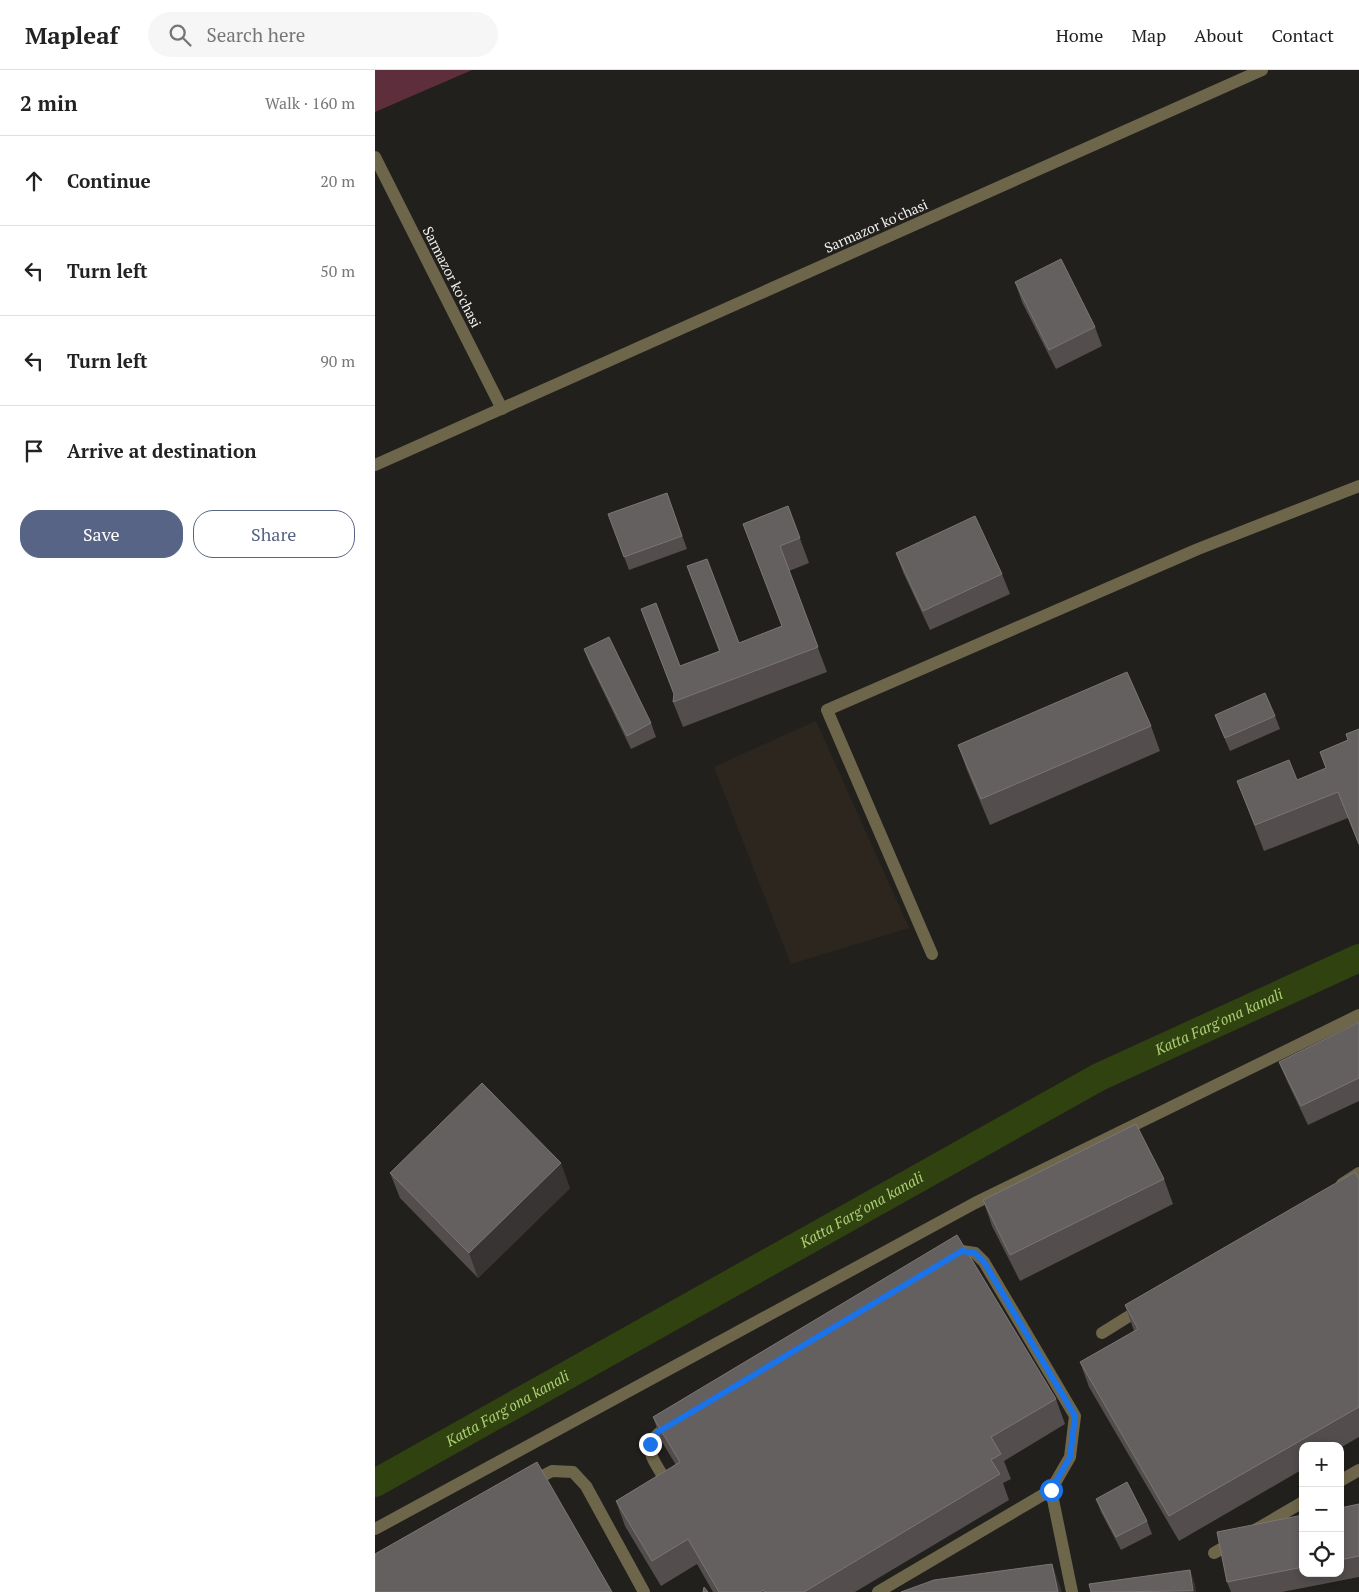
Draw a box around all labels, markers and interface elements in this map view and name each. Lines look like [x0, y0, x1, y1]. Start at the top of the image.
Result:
search box [148, 12, 498, 57]
text: Mapleaf [25, 19, 118, 51]
icon: search [166, 21, 194, 49]
text: Search here [206, 22, 305, 47]
text: Home [1056, 23, 1103, 47]
text: Map [1131, 23, 1166, 47]
text: About [1194, 23, 1243, 47]
text: Contact [1271, 23, 1334, 47]
text: 2 min [20, 89, 77, 117]
text: Walk · 160 m [265, 92, 355, 114]
icon: ahead [20, 167, 48, 195]
text: Continue [67, 168, 151, 193]
text: 20 m [320, 170, 355, 192]
street label: Sarmazor ko'chasi [821, 194, 930, 257]
street label: Sarmazor ko'chasi [419, 223, 486, 331]
icon: left [20, 257, 48, 285]
text: Turn left [67, 258, 148, 283]
text: 50 m [320, 260, 355, 282]
icon: left [20, 347, 48, 375]
text: Turn left [67, 348, 148, 373]
text: 90 m [320, 350, 355, 372]
icon: arrive [20, 437, 48, 465]
text: Arrive at destination [67, 438, 256, 463]
button: Save [20, 510, 183, 558]
button: Share [193, 510, 355, 558]
water label: Katta Farg'ona kanali [1150, 983, 1286, 1060]
water label: Katta Farg'ona kanali [795, 1166, 927, 1252]
water label: Katta Farg'ona kanali [441, 1365, 573, 1451]
route end [639, 1433, 662, 1456]
map controls [1299, 1442, 1344, 1577]
button: + [1299, 1442, 1344, 1487]
route start [1040, 1479, 1063, 1502]
button: − [1299, 1487, 1344, 1532]
button: locate [1299, 1532, 1344, 1577]

